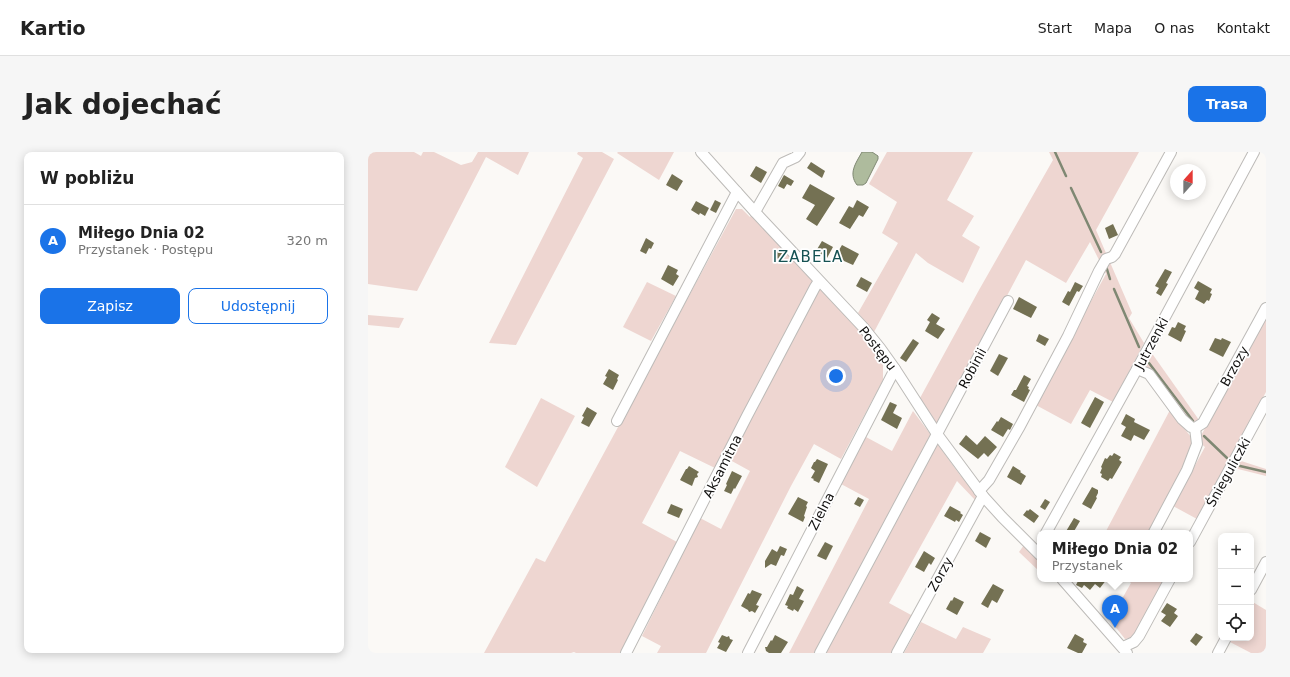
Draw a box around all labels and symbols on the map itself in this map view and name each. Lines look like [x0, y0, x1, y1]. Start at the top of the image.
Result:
north arrow [1170, 164, 1206, 200]
district label: IZABELA [773, 248, 843, 266]
street label: Jutrzenki [1131, 315, 1171, 373]
street label: Postępu [856, 323, 899, 373]
street label: Brzozy [1217, 343, 1252, 389]
street label: Robinii [956, 345, 989, 391]
your location [826, 366, 846, 386]
street label: Aksamitna [700, 432, 745, 500]
street label: Śnieguliczki [1203, 435, 1254, 510]
street label: Zielna [806, 490, 837, 533]
street label: Zorzy [925, 554, 956, 594]
pin: A [1102, 595, 1128, 628]

